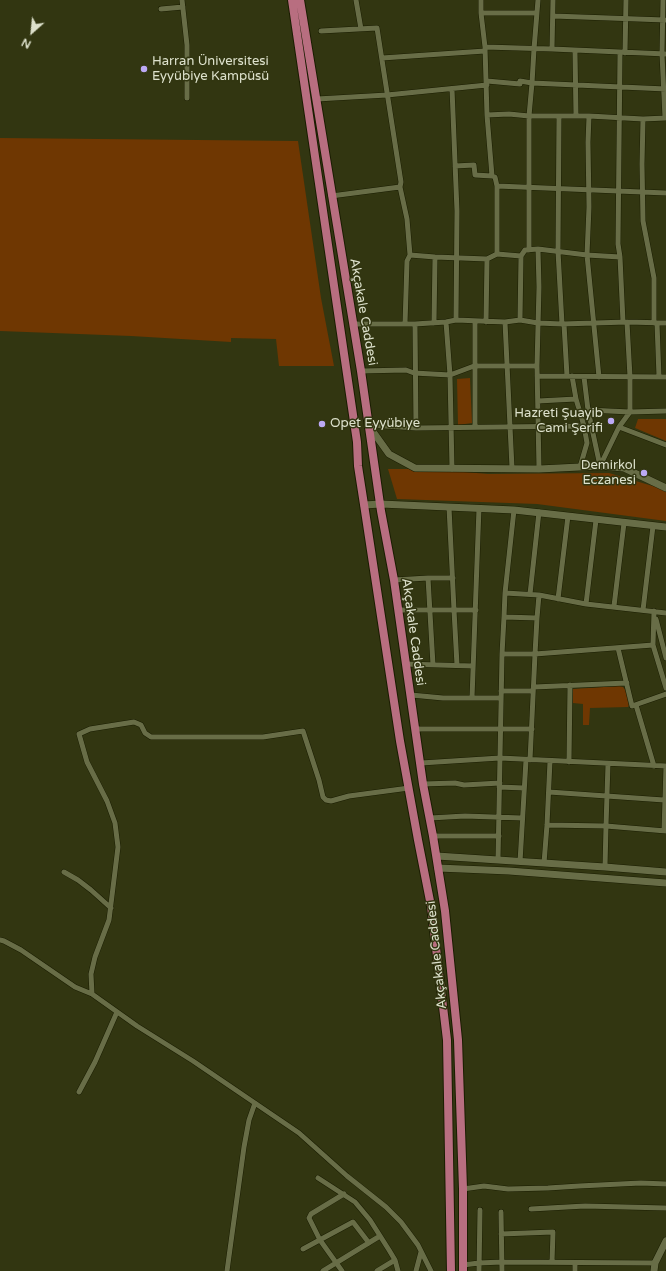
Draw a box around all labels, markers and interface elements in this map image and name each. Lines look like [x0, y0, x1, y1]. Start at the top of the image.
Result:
north arrow [12, 12, 52, 52]
text: N [19, 35, 33, 51]
place label: Harran Üniversitesi Eyyübiye Kampüsü [152, 54, 269, 85]
marker: Harran Üniversitesi Eyyübiye Kampüsü [139, 64, 149, 74]
street label: Akçakale Caddesi [346, 257, 380, 367]
place label: Hazreti Şuayib Cami Şerifi [514, 406, 603, 437]
place label: Opet Eyyübiye [330, 416, 420, 432]
marker: Hazreti Şuayib Cami Şerifi [606, 416, 616, 426]
marker: Opet Eyyübiye [317, 419, 327, 429]
place label: Demirkol Eczanesi [581, 458, 636, 489]
marker: Demirkol Eczanesi [639, 468, 649, 478]
street label: Akçakale Caddesi [398, 577, 428, 687]
street label: Akçakale Caddesi [424, 900, 450, 1010]

